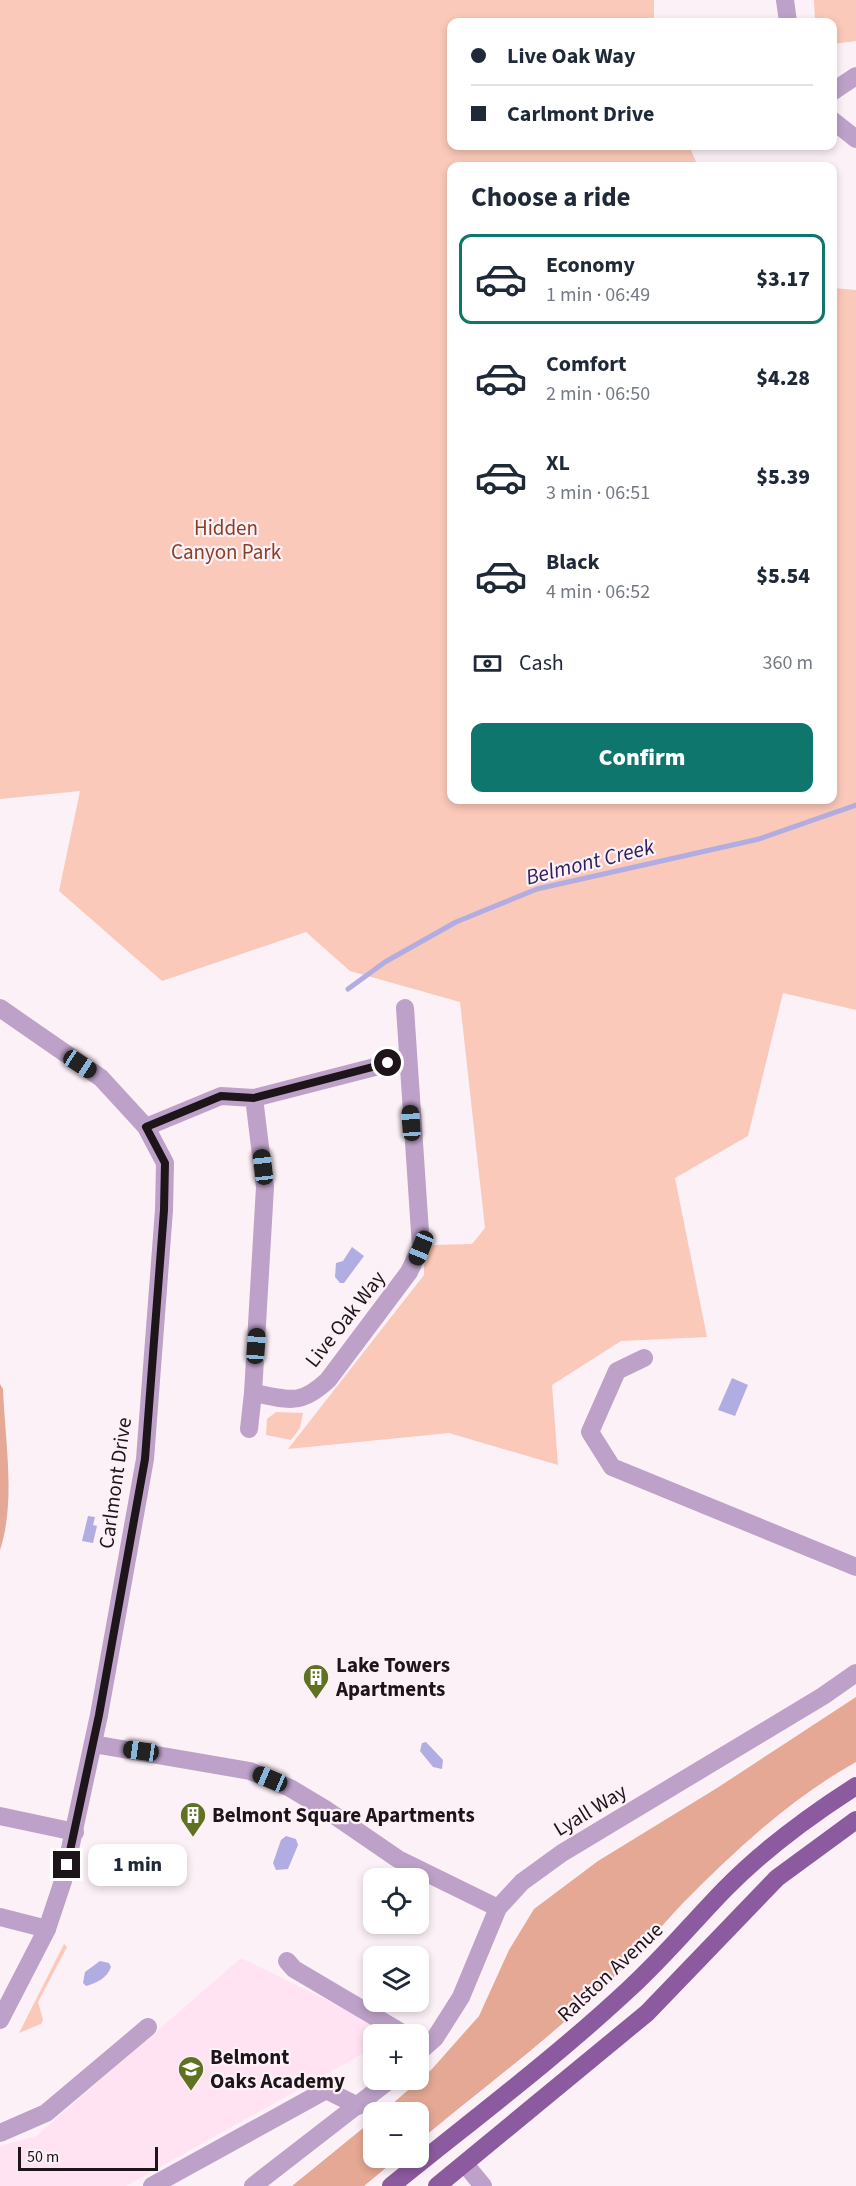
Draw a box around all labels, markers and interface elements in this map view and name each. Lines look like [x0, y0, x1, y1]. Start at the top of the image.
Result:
text: Live Oak Way [507, 40, 635, 72]
text: Carlmont Drive [507, 98, 654, 130]
text: Choose a ride [471, 178, 631, 217]
text: Economy [546, 249, 635, 281]
icon: car [474, 252, 528, 306]
text: $3.17 [756, 263, 810, 295]
text: 1 min · 06:49 [546, 281, 650, 309]
text: Comfort [546, 348, 627, 380]
icon: car [474, 351, 528, 405]
text: $4.28 [756, 362, 810, 394]
text: 2 min · 06:50 [546, 380, 650, 408]
text: XL [546, 447, 570, 479]
icon: car [474, 450, 528, 504]
text: $5.39 [756, 461, 810, 493]
text: 3 min · 06:51 [546, 479, 650, 507]
park label: Hidden Canyon Park [171, 513, 282, 567]
text: Black [546, 546, 600, 578]
icon: car [474, 549, 528, 603]
text: $5.54 [756, 560, 810, 592]
text: 4 min · 06:52 [546, 578, 650, 606]
icon: cash [471, 647, 504, 680]
text: Cash [519, 647, 564, 679]
text: 360 m [763, 649, 813, 677]
button: Confirm [471, 723, 813, 792]
water label: Belmont Creek [522, 830, 658, 893]
car [60, 1047, 100, 1081]
route start [374, 1049, 401, 1076]
car [401, 1104, 421, 1142]
car [252, 1148, 274, 1186]
car [406, 1228, 436, 1268]
street label: Live Oak Way [298, 1264, 392, 1374]
car [246, 1327, 266, 1365]
street label: Carlmont Drive [91, 1415, 139, 1551]
place label: Lake Towers Apartments [335, 1650, 450, 1704]
building icon: Lake Towers Apartments [301, 1662, 331, 1700]
car [122, 1740, 160, 1762]
car [250, 1764, 290, 1794]
street label: Lyall Way [548, 1776, 633, 1844]
building icon: Belmont Square Apartments [178, 1800, 208, 1838]
place label: Belmont Square Apartments [212, 1800, 475, 1830]
callout: 1 min [88, 1844, 187, 1886]
route end [53, 1851, 80, 1878]
text: 1 min [113, 1851, 162, 1879]
map controls [363, 1868, 429, 2168]
button: locate [363, 1868, 429, 1934]
street label: Ralston Avenue [550, 1915, 670, 2029]
button: layers [363, 1946, 429, 2012]
button: + [363, 2024, 429, 2090]
place label: Belmont Oaks Academy [210, 2042, 345, 2096]
school or university icon: Belmont Oaks Academy [176, 2054, 206, 2092]
button: − [363, 2102, 429, 2168]
scale bar [18, 2144, 158, 2172]
text: 50 m [27, 2146, 59, 2168]

